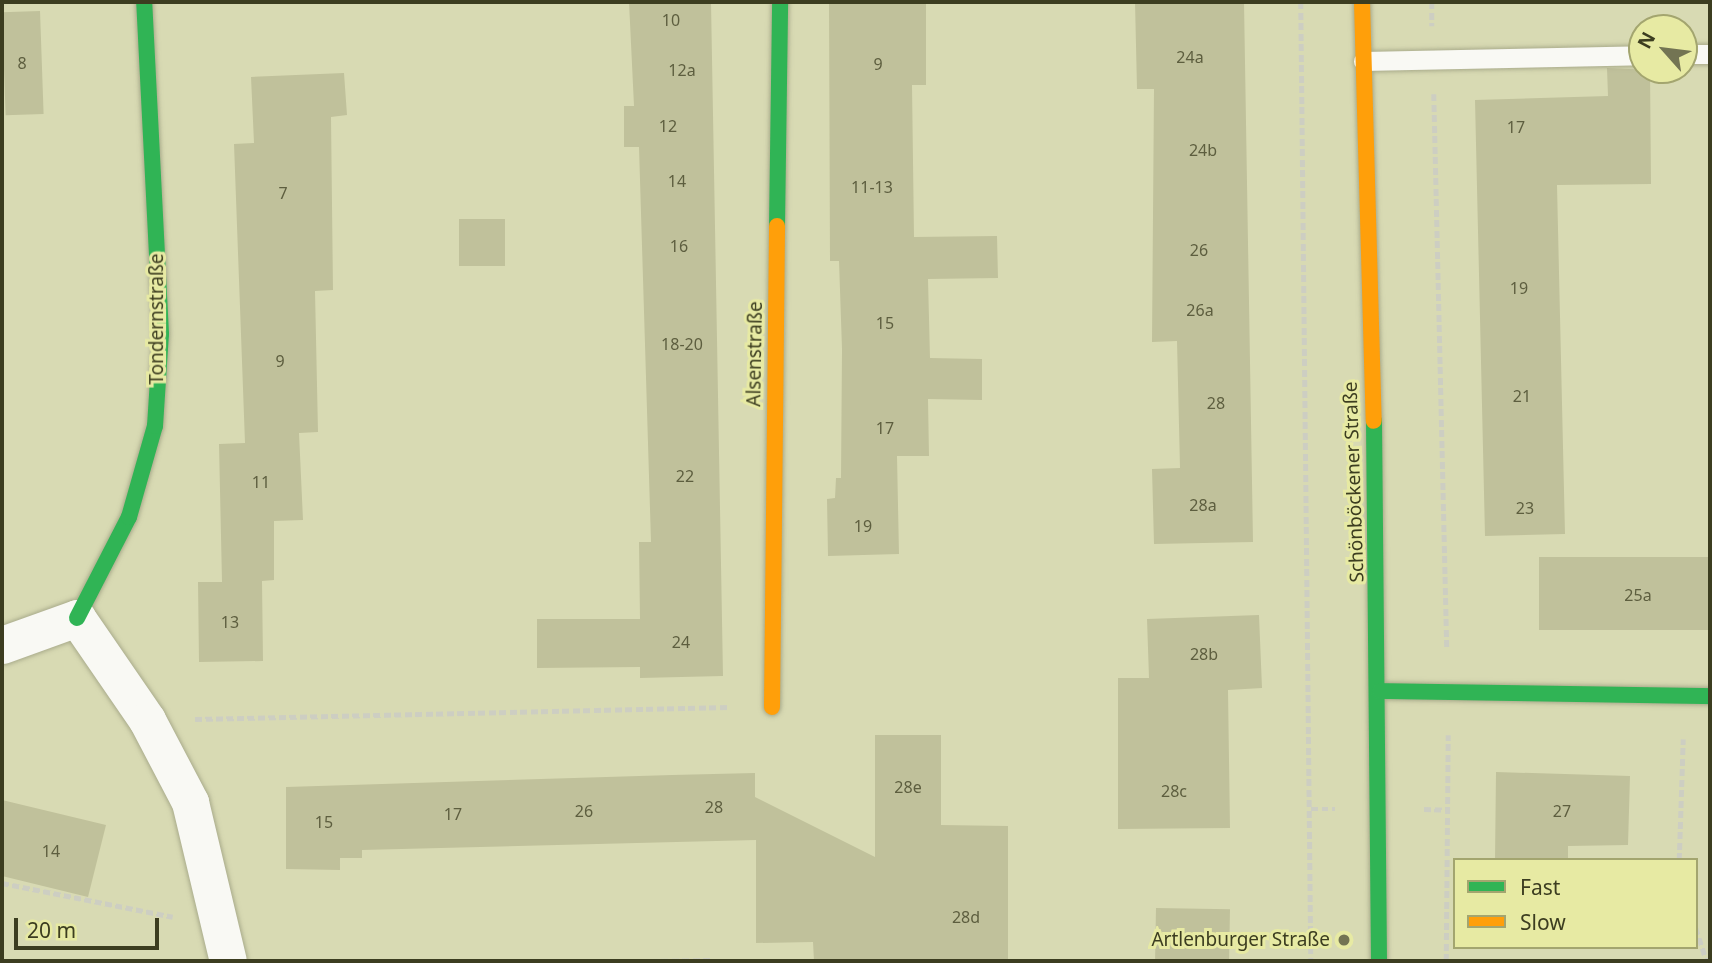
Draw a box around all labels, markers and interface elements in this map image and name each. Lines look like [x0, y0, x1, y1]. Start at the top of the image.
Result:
house number: 10 [662, 10, 680, 30]
north arrow [1628, 14, 1698, 84]
text: N [1631, 27, 1661, 53]
house number: 24a [1176, 47, 1204, 67]
house number: 8 [17, 53, 27, 73]
house number: 9 [873, 54, 883, 74]
house number: 12a [668, 60, 696, 80]
house number: 12 [659, 116, 677, 136]
house number: 17 [1507, 117, 1525, 137]
house number: 24b [1189, 140, 1217, 160]
house number: 14 [668, 171, 686, 191]
house number: 11-13 [851, 177, 893, 197]
house number: 7 [278, 183, 288, 203]
house number: 16 [670, 236, 688, 256]
house number: 26 [1190, 240, 1208, 260]
street label: Tondernstraße [146, 253, 168, 385]
house number: 19 [1510, 278, 1528, 298]
house number: 26a [1186, 300, 1214, 320]
street label: Alsenstraße [743, 301, 767, 407]
house number: 15 [876, 313, 894, 333]
house number: 18-20 [661, 334, 703, 354]
house number: 9 [275, 351, 285, 371]
street label: Schönböckener Straße [1339, 381, 1369, 583]
house number: 21 [1513, 386, 1531, 406]
house number: 28 [1207, 393, 1225, 413]
house number: 17 [876, 418, 894, 438]
house number: 22 [676, 466, 694, 486]
house number: 11 [252, 472, 270, 492]
house number: 28a [1189, 495, 1217, 515]
house number: 23 [1516, 498, 1534, 518]
house number: 19 [854, 516, 872, 536]
house number: 25a [1624, 585, 1652, 605]
house number: 13 [221, 612, 239, 632]
house number: 24 [672, 632, 690, 652]
house number: 28b [1190, 644, 1218, 664]
house number: 28e [894, 777, 922, 797]
house number: 28c [1161, 781, 1187, 801]
house number: 28 [705, 797, 723, 817]
house number: 26 [575, 801, 593, 821]
house number: 27 [1553, 801, 1571, 821]
house number: 17 [444, 804, 462, 824]
house number: 15 [315, 812, 333, 832]
house number: 14 [42, 841, 60, 861]
legend [1453, 858, 1698, 949]
text: Fast [1520, 873, 1560, 901]
scale bar [18, 904, 163, 948]
house number: 28d [952, 907, 980, 927]
text: Slow [1520, 908, 1566, 936]
text: 20 m [27, 916, 76, 944]
place label: Artlenburger Straße [1151, 929, 1330, 951]
marker: Artlenburger Straße [1336, 932, 1352, 948]

